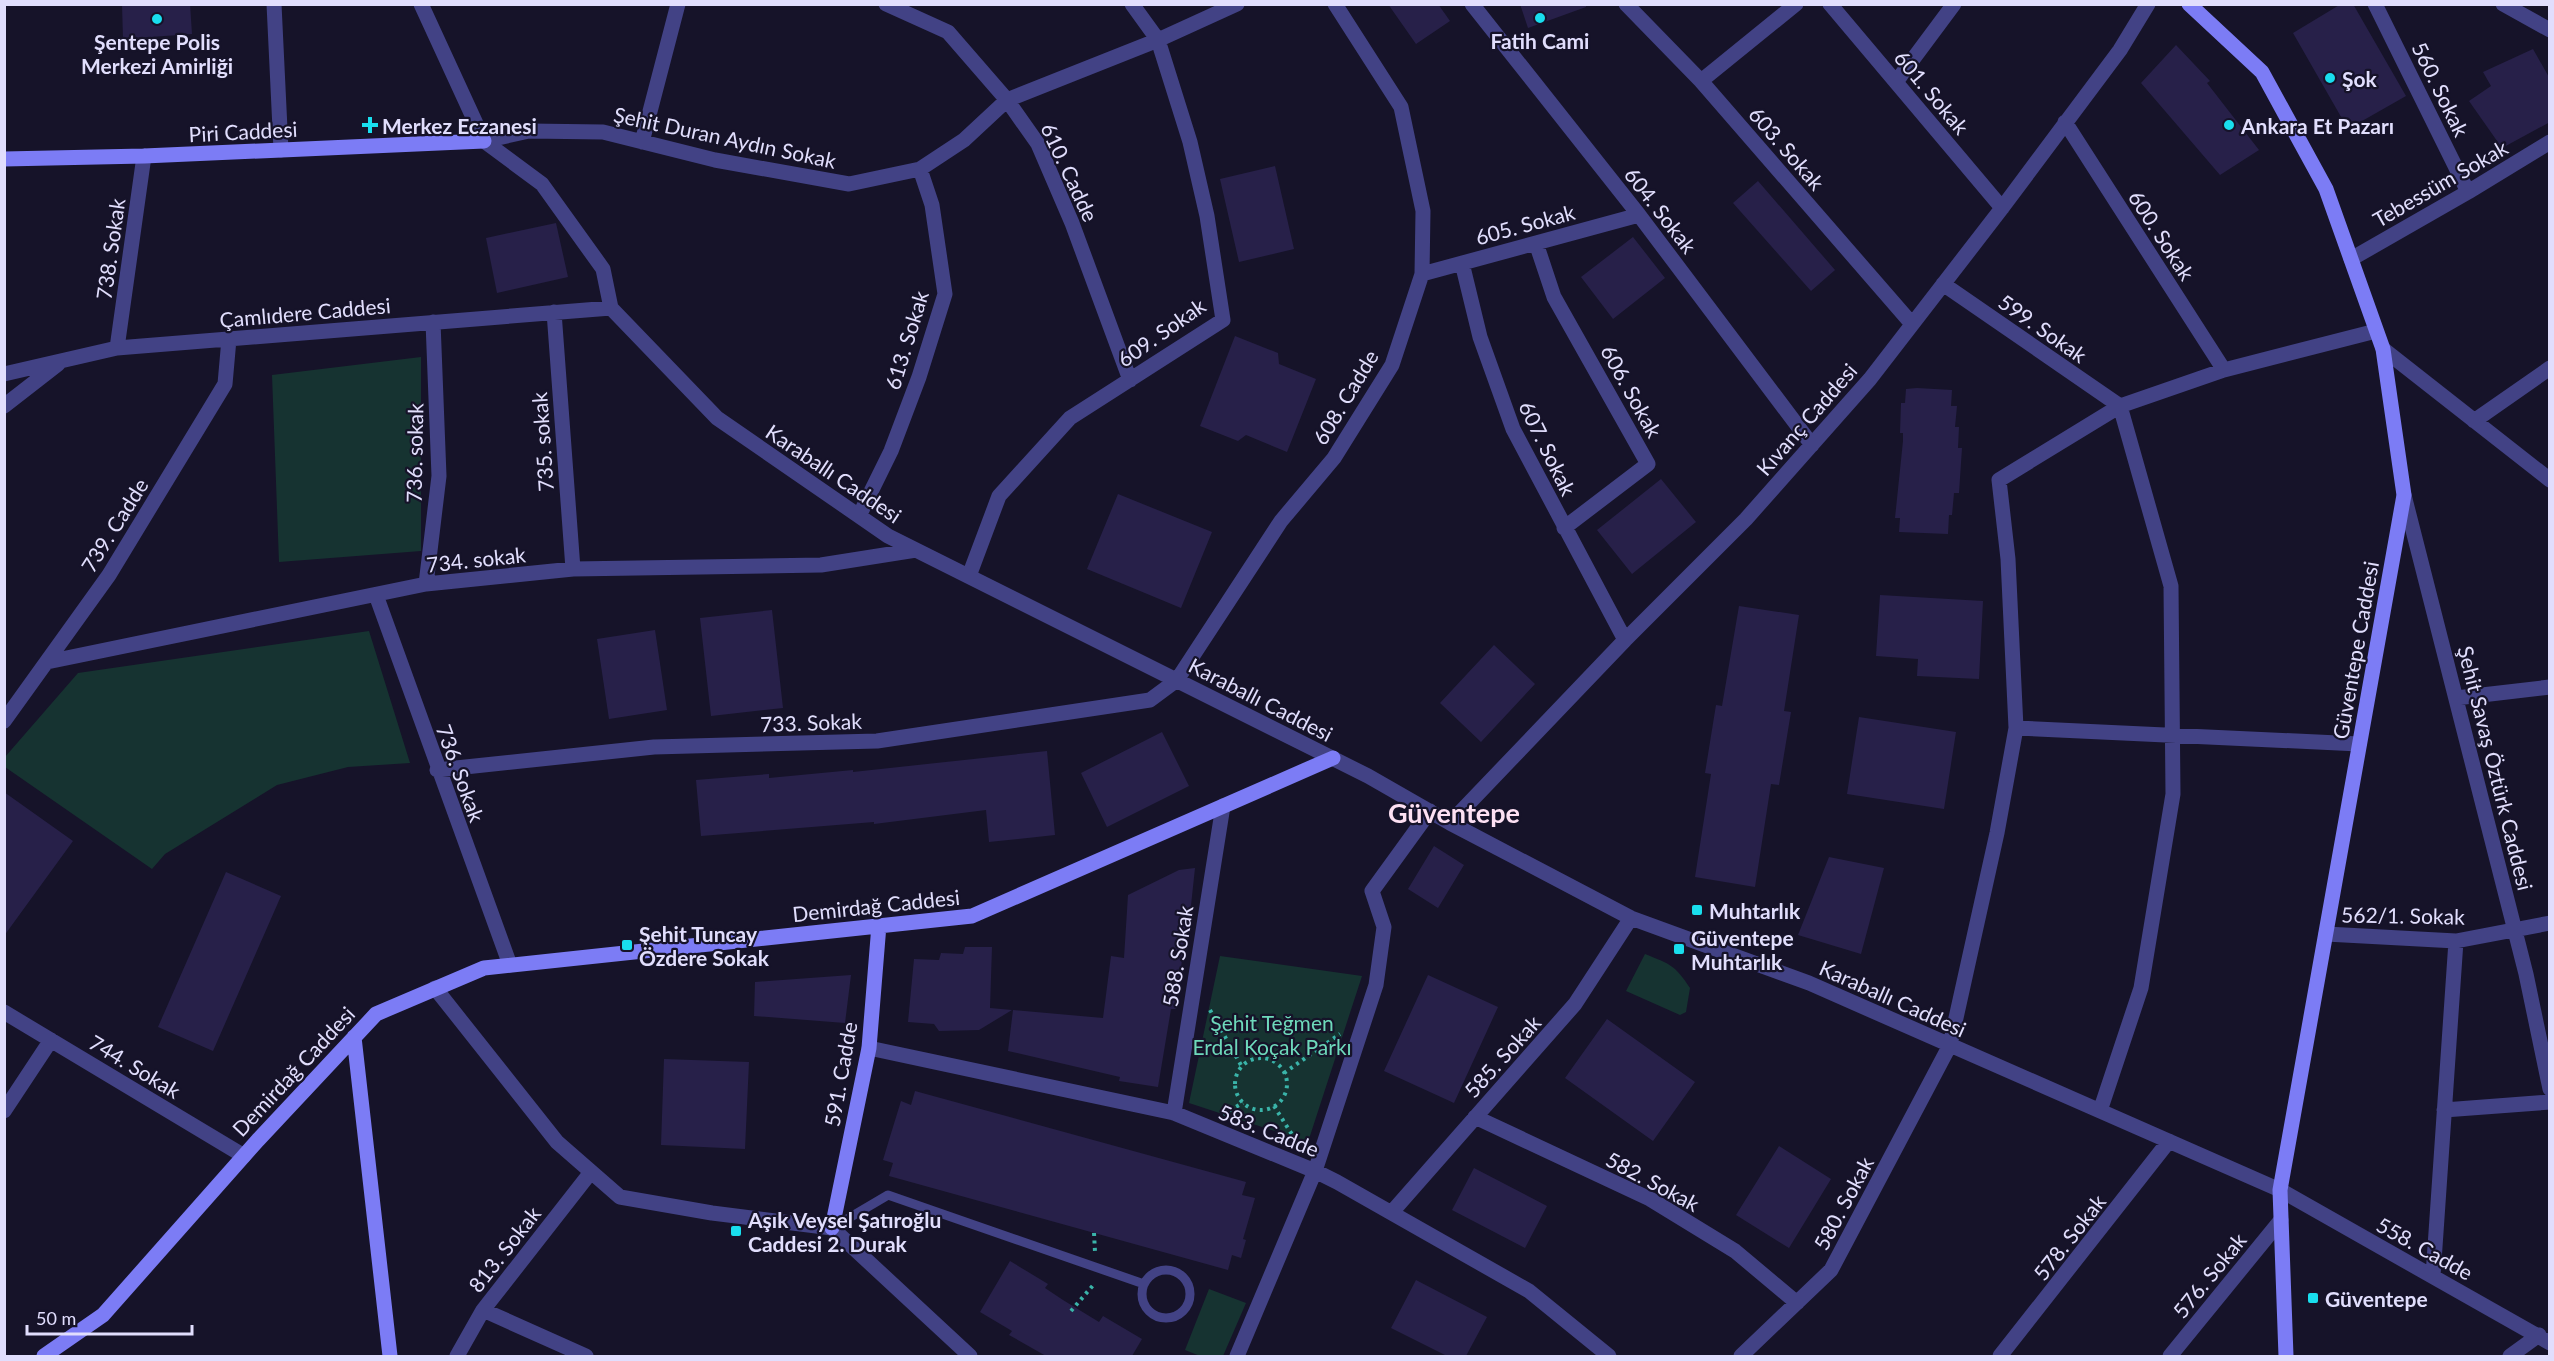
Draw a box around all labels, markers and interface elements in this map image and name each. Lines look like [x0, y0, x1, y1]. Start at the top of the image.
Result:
marker: Fatih Cami [1533, 11, 1547, 25]
marker: Şentepe Polis Merkezi Amirliği [150, 12, 164, 26]
place label: Fatih Cami [1491, 28, 1589, 53]
place label: Şentepe Polis Merkezi Amirliği [81, 29, 233, 78]
street label: 560. Sokak [2407, 38, 2475, 141]
street label: 601. Sokak [1890, 45, 1975, 139]
place label: Şok [2342, 66, 2378, 91]
marker: Şok [2323, 71, 2337, 85]
street label: Şehit Duran Aydın Sokak [612, 101, 839, 173]
street label: 603. Sokak [1744, 101, 1830, 195]
place label: Merkez Eczanesi [382, 113, 537, 138]
place label: Ankara Et Pazarı [2240, 113, 2394, 138]
street label: Piri Caddesi [188, 116, 298, 146]
marker: Merkez Eczanesi [363, 118, 377, 132]
marker: Ankara Et Pazarı [2222, 118, 2236, 132]
street label: 610. Cadde [1036, 119, 1104, 225]
street label: Tebessüm Sokak [2368, 134, 2512, 232]
street label: 604. Sokak [1620, 162, 1702, 258]
street label: 600. Sokak [2124, 185, 2200, 285]
street label: 738. Sokak [91, 196, 130, 301]
street label: 605. Sokak [1473, 199, 1578, 249]
street label: 613. Sokak [879, 287, 933, 392]
street label: 599. Sokak [1994, 289, 2092, 368]
street label: Çamlıdere Caddesi [218, 292, 392, 332]
street label: 609. Sokak [1112, 292, 1210, 371]
street label: 606. Sokak [1596, 340, 1668, 442]
street label: 608. Cadde [1307, 345, 1383, 449]
street label: Kıvanç Caddesi [1751, 358, 1861, 480]
street label: 735. sokak [526, 391, 558, 493]
street label: 607. Sokak [1514, 397, 1582, 500]
street label: 736. sokak [401, 403, 427, 503]
street label: Karaballı Caddesi [762, 418, 906, 528]
street label: 739. Cadde [75, 473, 153, 577]
street label: 734. sokak [425, 541, 527, 577]
street label: Güventepe Caddesi [2327, 559, 2383, 741]
street label: Şehit Savaş Öztürk Caddesi [2453, 643, 2539, 893]
street label: Karaballı Caddesi [1185, 652, 1337, 746]
street label: 733. Sokak [760, 708, 863, 736]
street label: 736. Sokak [432, 721, 490, 825]
district label: Güventepe [1388, 796, 1520, 829]
street label: Demirdağ Caddesi [791, 884, 961, 926]
place label: Muhtarlık [1709, 898, 1801, 923]
street label: 562/1. Sokak [2341, 901, 2465, 929]
street label: 588. Sokak [1157, 903, 1197, 1008]
marker: Muhtarlık [1690, 903, 1704, 917]
place label: Şehit Tuncay Özdere Sokak [639, 921, 770, 970]
place label: Güventepe Muhtarlık [1691, 925, 1794, 974]
marker: Şehit Tuncay Özdere Sokak [620, 938, 634, 952]
marker: Güventepe Muhtarlık [1672, 942, 1686, 956]
street label: Karaballı Caddesi [1816, 954, 1970, 1042]
street label: Demirdağ Caddesi [227, 1001, 359, 1141]
park label: Şehit Teğmen Erdal Koçak Parkı [1192, 1010, 1352, 1059]
street label: 585. Sokak [1459, 1010, 1546, 1102]
street label: 591. Cadde [818, 1020, 862, 1128]
street label: 744. Sokak [85, 1029, 185, 1103]
street label: 583. Cadde [1215, 1099, 1323, 1161]
street label: 582. Sokak [1602, 1146, 1704, 1216]
street label: 580. Sokak [1808, 1152, 1878, 1254]
street label: 578. Sokak [2028, 1189, 2110, 1285]
street label: 813. Sokak [463, 1201, 545, 1297]
place label: Aşık Veysel Şatıroğlu Caddesi 2. Durak [747, 1207, 941, 1256]
street label: 558. Cadde [2373, 1211, 2477, 1285]
marker: Aşık Veysel Şatıroğlu Caddesi 2. Durak [729, 1224, 743, 1238]
street label: 576. Sokak [2167, 1227, 2251, 1322]
place label: Güventepe [2325, 1286, 2428, 1311]
marker: Güventepe [2306, 1291, 2320, 1305]
scale bar [27, 1298, 192, 1336]
text: 50 m [36, 1307, 76, 1329]

